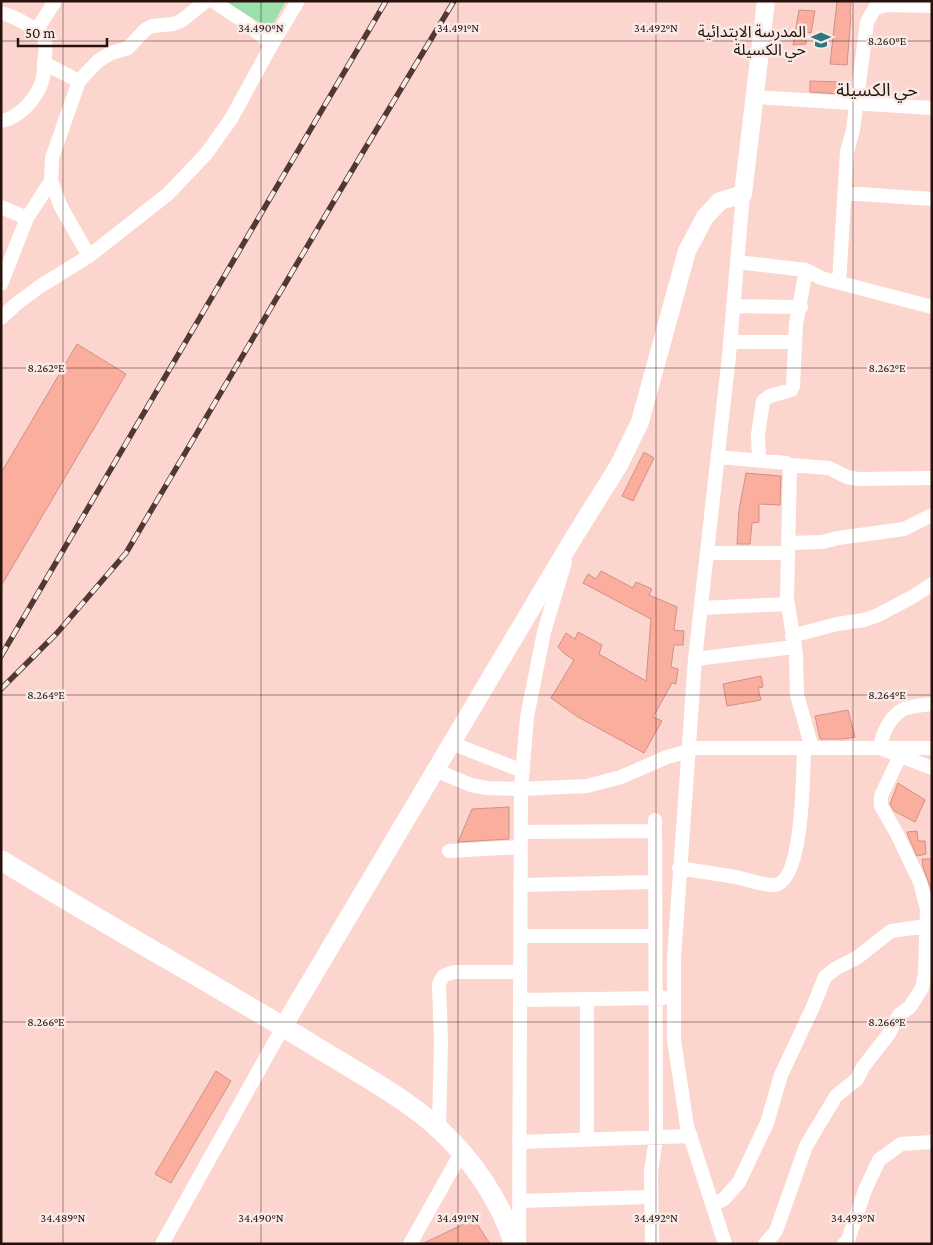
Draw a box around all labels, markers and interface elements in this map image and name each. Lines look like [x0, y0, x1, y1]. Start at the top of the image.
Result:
scale bar [18, 15, 106, 47]
text: 34.490°N [238, 21, 284, 35]
text: 34.491°N [437, 21, 479, 35]
text: 34.492°N [634, 21, 678, 35]
place label: المدرسة الابتدائية حي الكسيلة [698, 23, 806, 61]
text: 50 m [25, 25, 55, 41]
school or university icon: المدرسة الابتدائية حي الكسيلة [810, 29, 832, 51]
text: 8.260°E [868, 34, 907, 48]
district label: حي الكسيلة [836, 80, 918, 103]
text: 8.262°E [28, 361, 65, 375]
text: 8.262°E [869, 361, 906, 375]
text: 8.264°E [27, 688, 65, 702]
text: 8.264°E [868, 688, 906, 702]
text: 8.266°E [27, 1015, 65, 1029]
text: 8.266°E [868, 1015, 906, 1029]
text: 34.489°N [41, 1211, 86, 1225]
text: 34.490°N [238, 1211, 284, 1225]
text: 34.491°N [437, 1211, 479, 1225]
text: 34.492°N [634, 1211, 678, 1225]
text: 34.493°N [831, 1211, 875, 1225]

